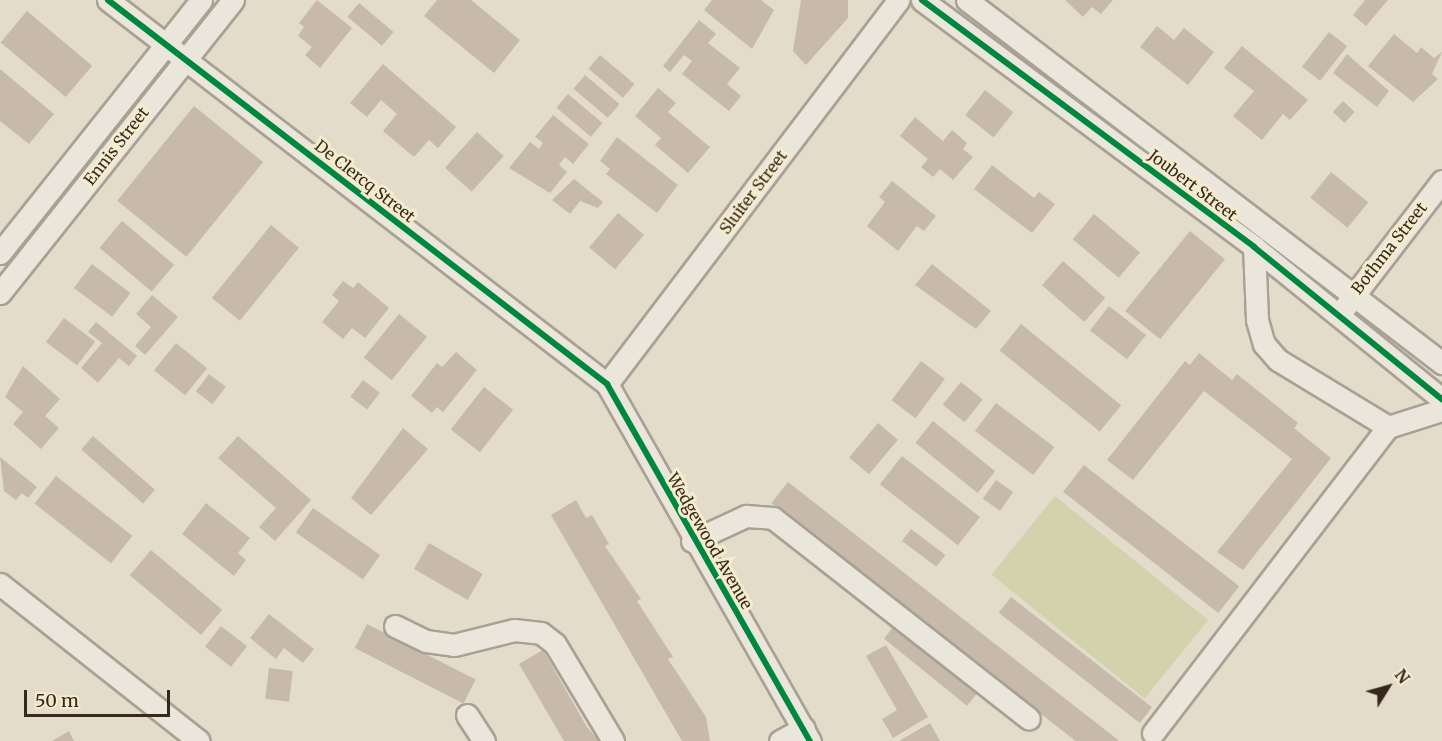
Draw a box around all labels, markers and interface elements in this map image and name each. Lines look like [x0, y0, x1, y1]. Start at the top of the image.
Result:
street label: Ennis Street [80, 103, 152, 189]
street label: De Clercq Street [311, 136, 419, 226]
street label: Joubert Street [1145, 145, 1241, 225]
street label: Sluiter Street [715, 146, 791, 238]
street label: Bothma Street [1347, 198, 1431, 298]
street label: Wedgewood Avenue [663, 469, 757, 613]
north arrow [1358, 657, 1418, 717]
text: N [1391, 665, 1414, 687]
scale bar [27, 678, 172, 716]
text: 50 m [35, 689, 79, 712]

